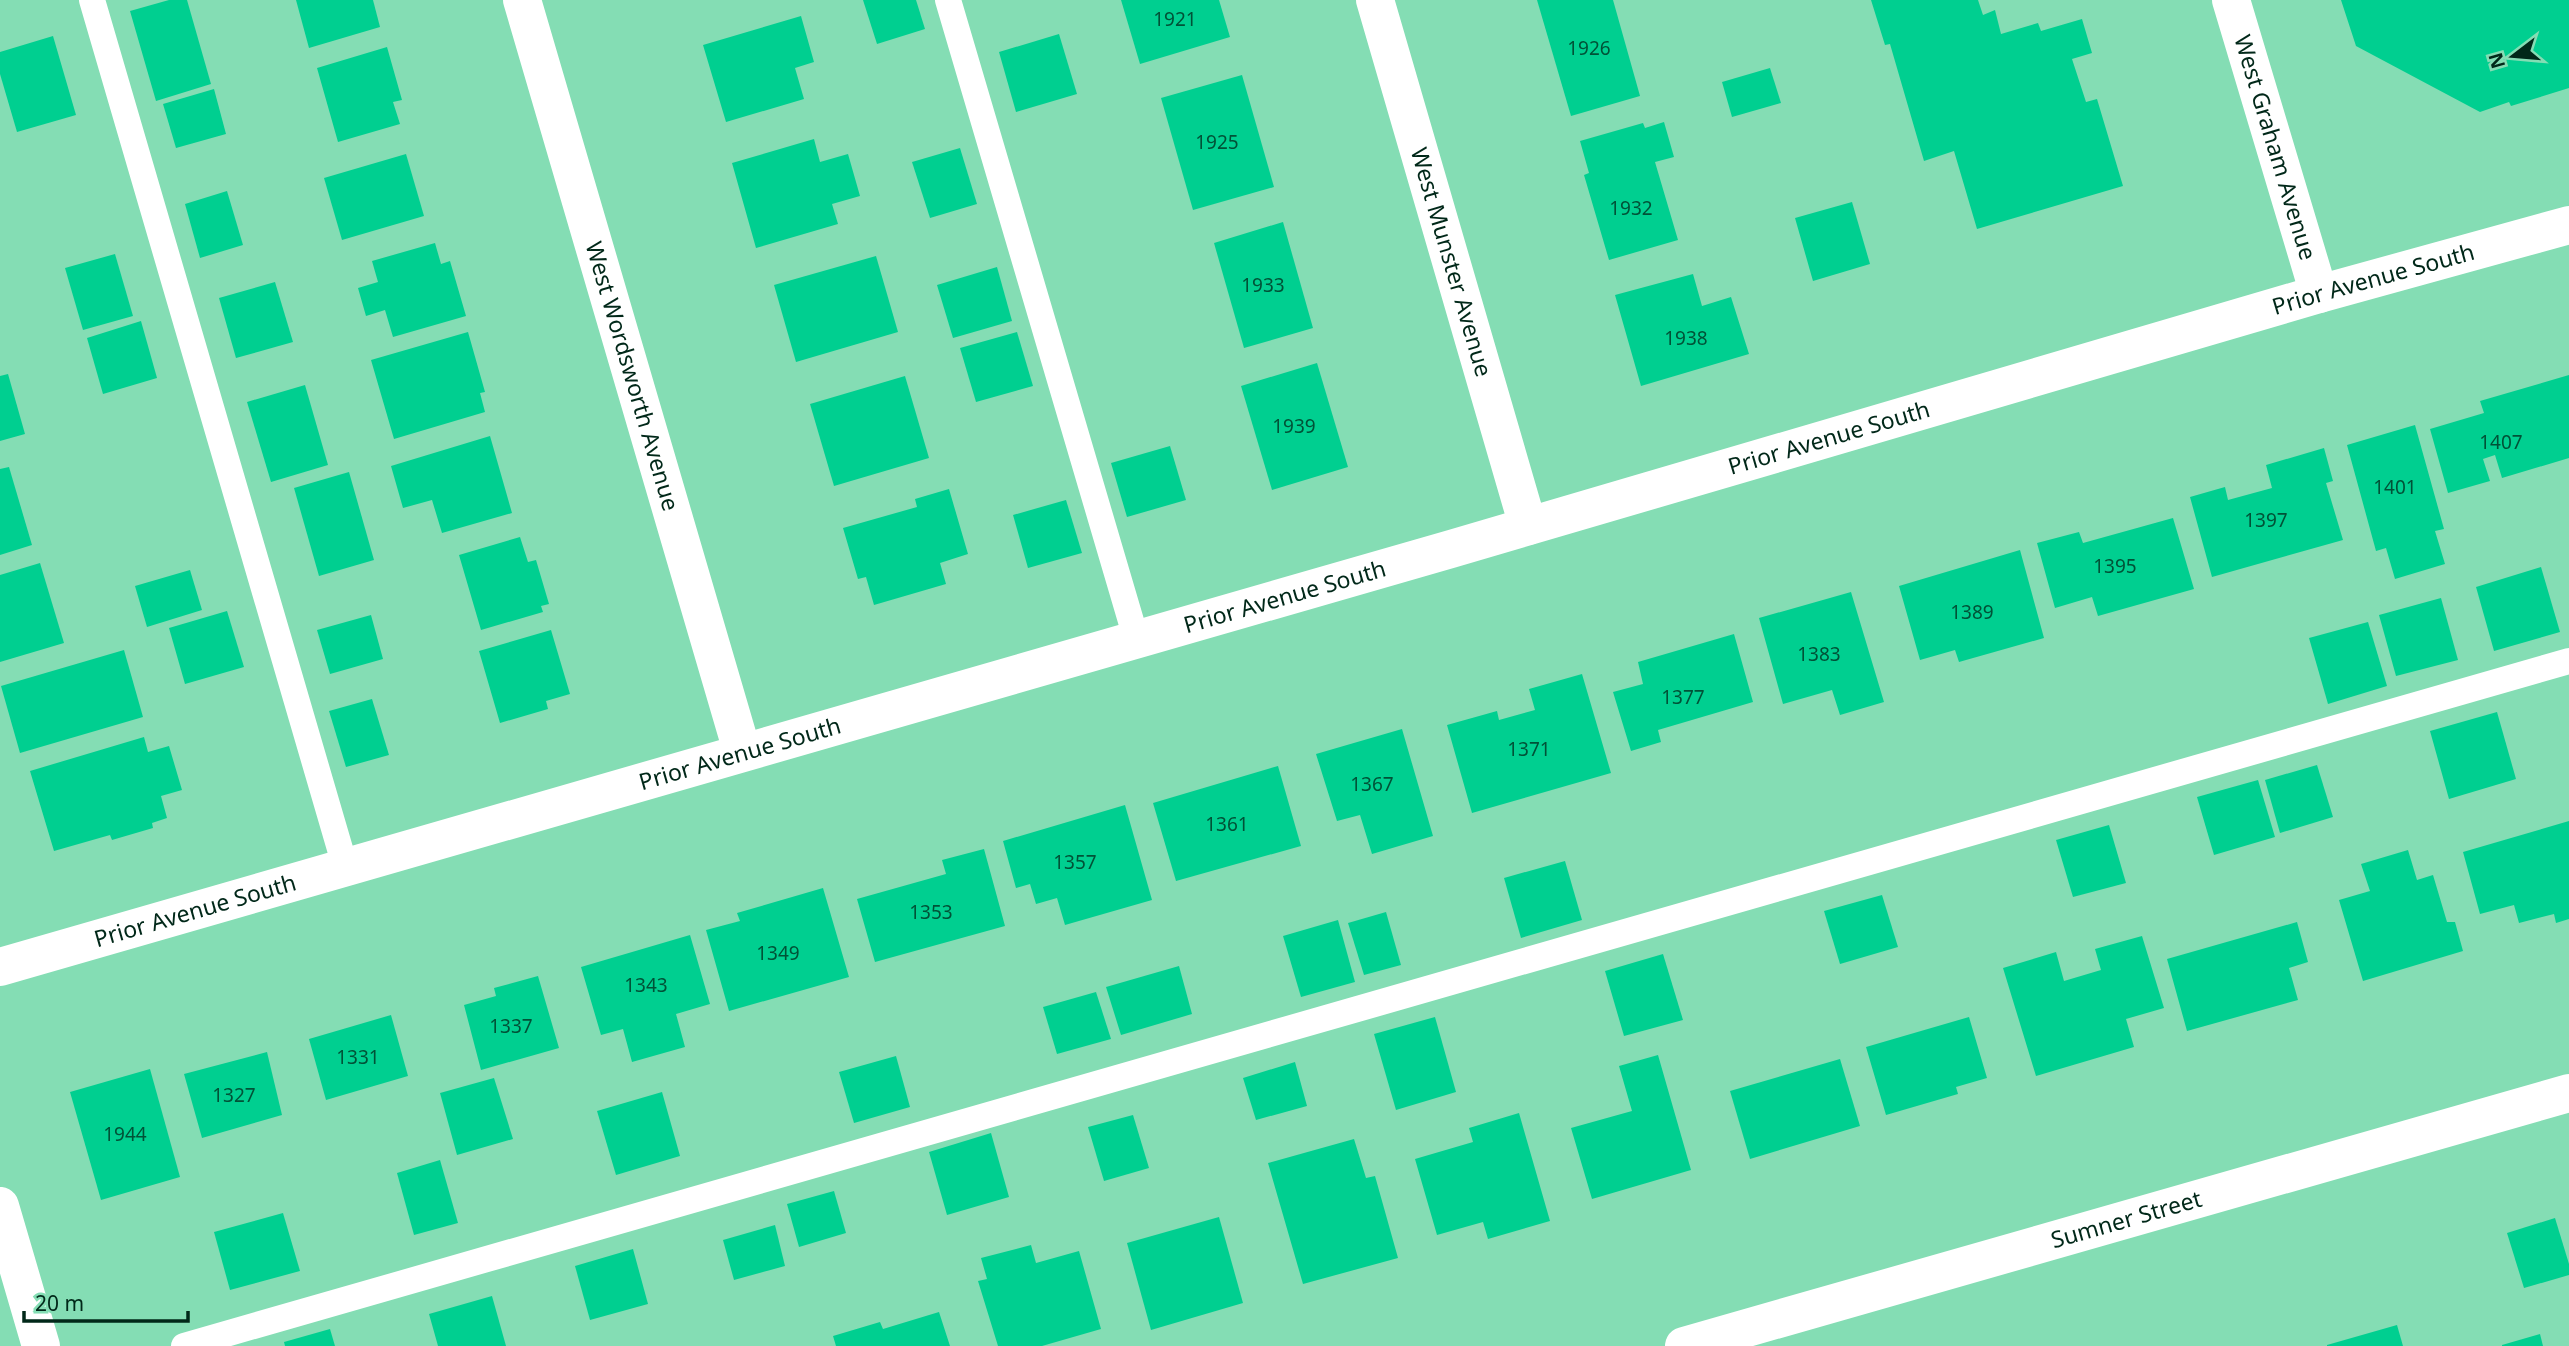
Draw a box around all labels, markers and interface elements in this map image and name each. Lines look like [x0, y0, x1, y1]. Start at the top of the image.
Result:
house number: 1921 [1153, 6, 1197, 32]
north arrow [2478, 21, 2548, 91]
street label: West Graham Avenue [2227, 31, 2325, 264]
house number: 1926 [1567, 35, 1611, 61]
text: N [2482, 50, 2511, 72]
house number: 1925 [1195, 129, 1239, 155]
street label: West Munster Avenue [1404, 144, 1501, 380]
house number: 1932 [1609, 195, 1653, 221]
street label: Prior Avenue South [2268, 235, 2478, 322]
street label: West Wordsworth Avenue [579, 237, 688, 514]
house number: 1933 [1241, 272, 1285, 298]
house number: 1938 [1664, 325, 1708, 351]
street label: Prior Avenue South [1724, 392, 1933, 482]
house number: 1939 [1272, 413, 1316, 439]
house number: 1407 [2479, 429, 2523, 455]
house number: 1401 [2373, 474, 2417, 500]
house number: 1397 [2244, 507, 2288, 533]
street label: Prior Avenue South [1180, 552, 1389, 640]
house number: 1395 [2093, 553, 2137, 579]
house number: 1389 [1950, 599, 1994, 625]
house number: 1383 [1797, 641, 1841, 667]
house number: 1377 [1661, 684, 1705, 710]
street label: Prior Avenue South [635, 709, 844, 797]
house number: 1371 [1507, 736, 1551, 762]
house number: 1367 [1350, 771, 1394, 797]
house number: 1361 [1205, 811, 1249, 837]
house number: 1357 [1053, 849, 1097, 875]
street label: Prior Avenue South [90, 866, 300, 954]
house number: 1353 [909, 899, 953, 925]
house number: 1349 [756, 940, 800, 966]
house number: 1343 [624, 972, 668, 998]
house number: 1337 [489, 1013, 533, 1039]
house number: 1331 [336, 1044, 380, 1070]
house number: 1327 [212, 1082, 256, 1108]
house number: 1944 [103, 1121, 147, 1147]
street label: Sumner Street [2047, 1182, 2205, 1255]
scale bar [24, 1280, 189, 1324]
text: 20 m [35, 1289, 84, 1317]

